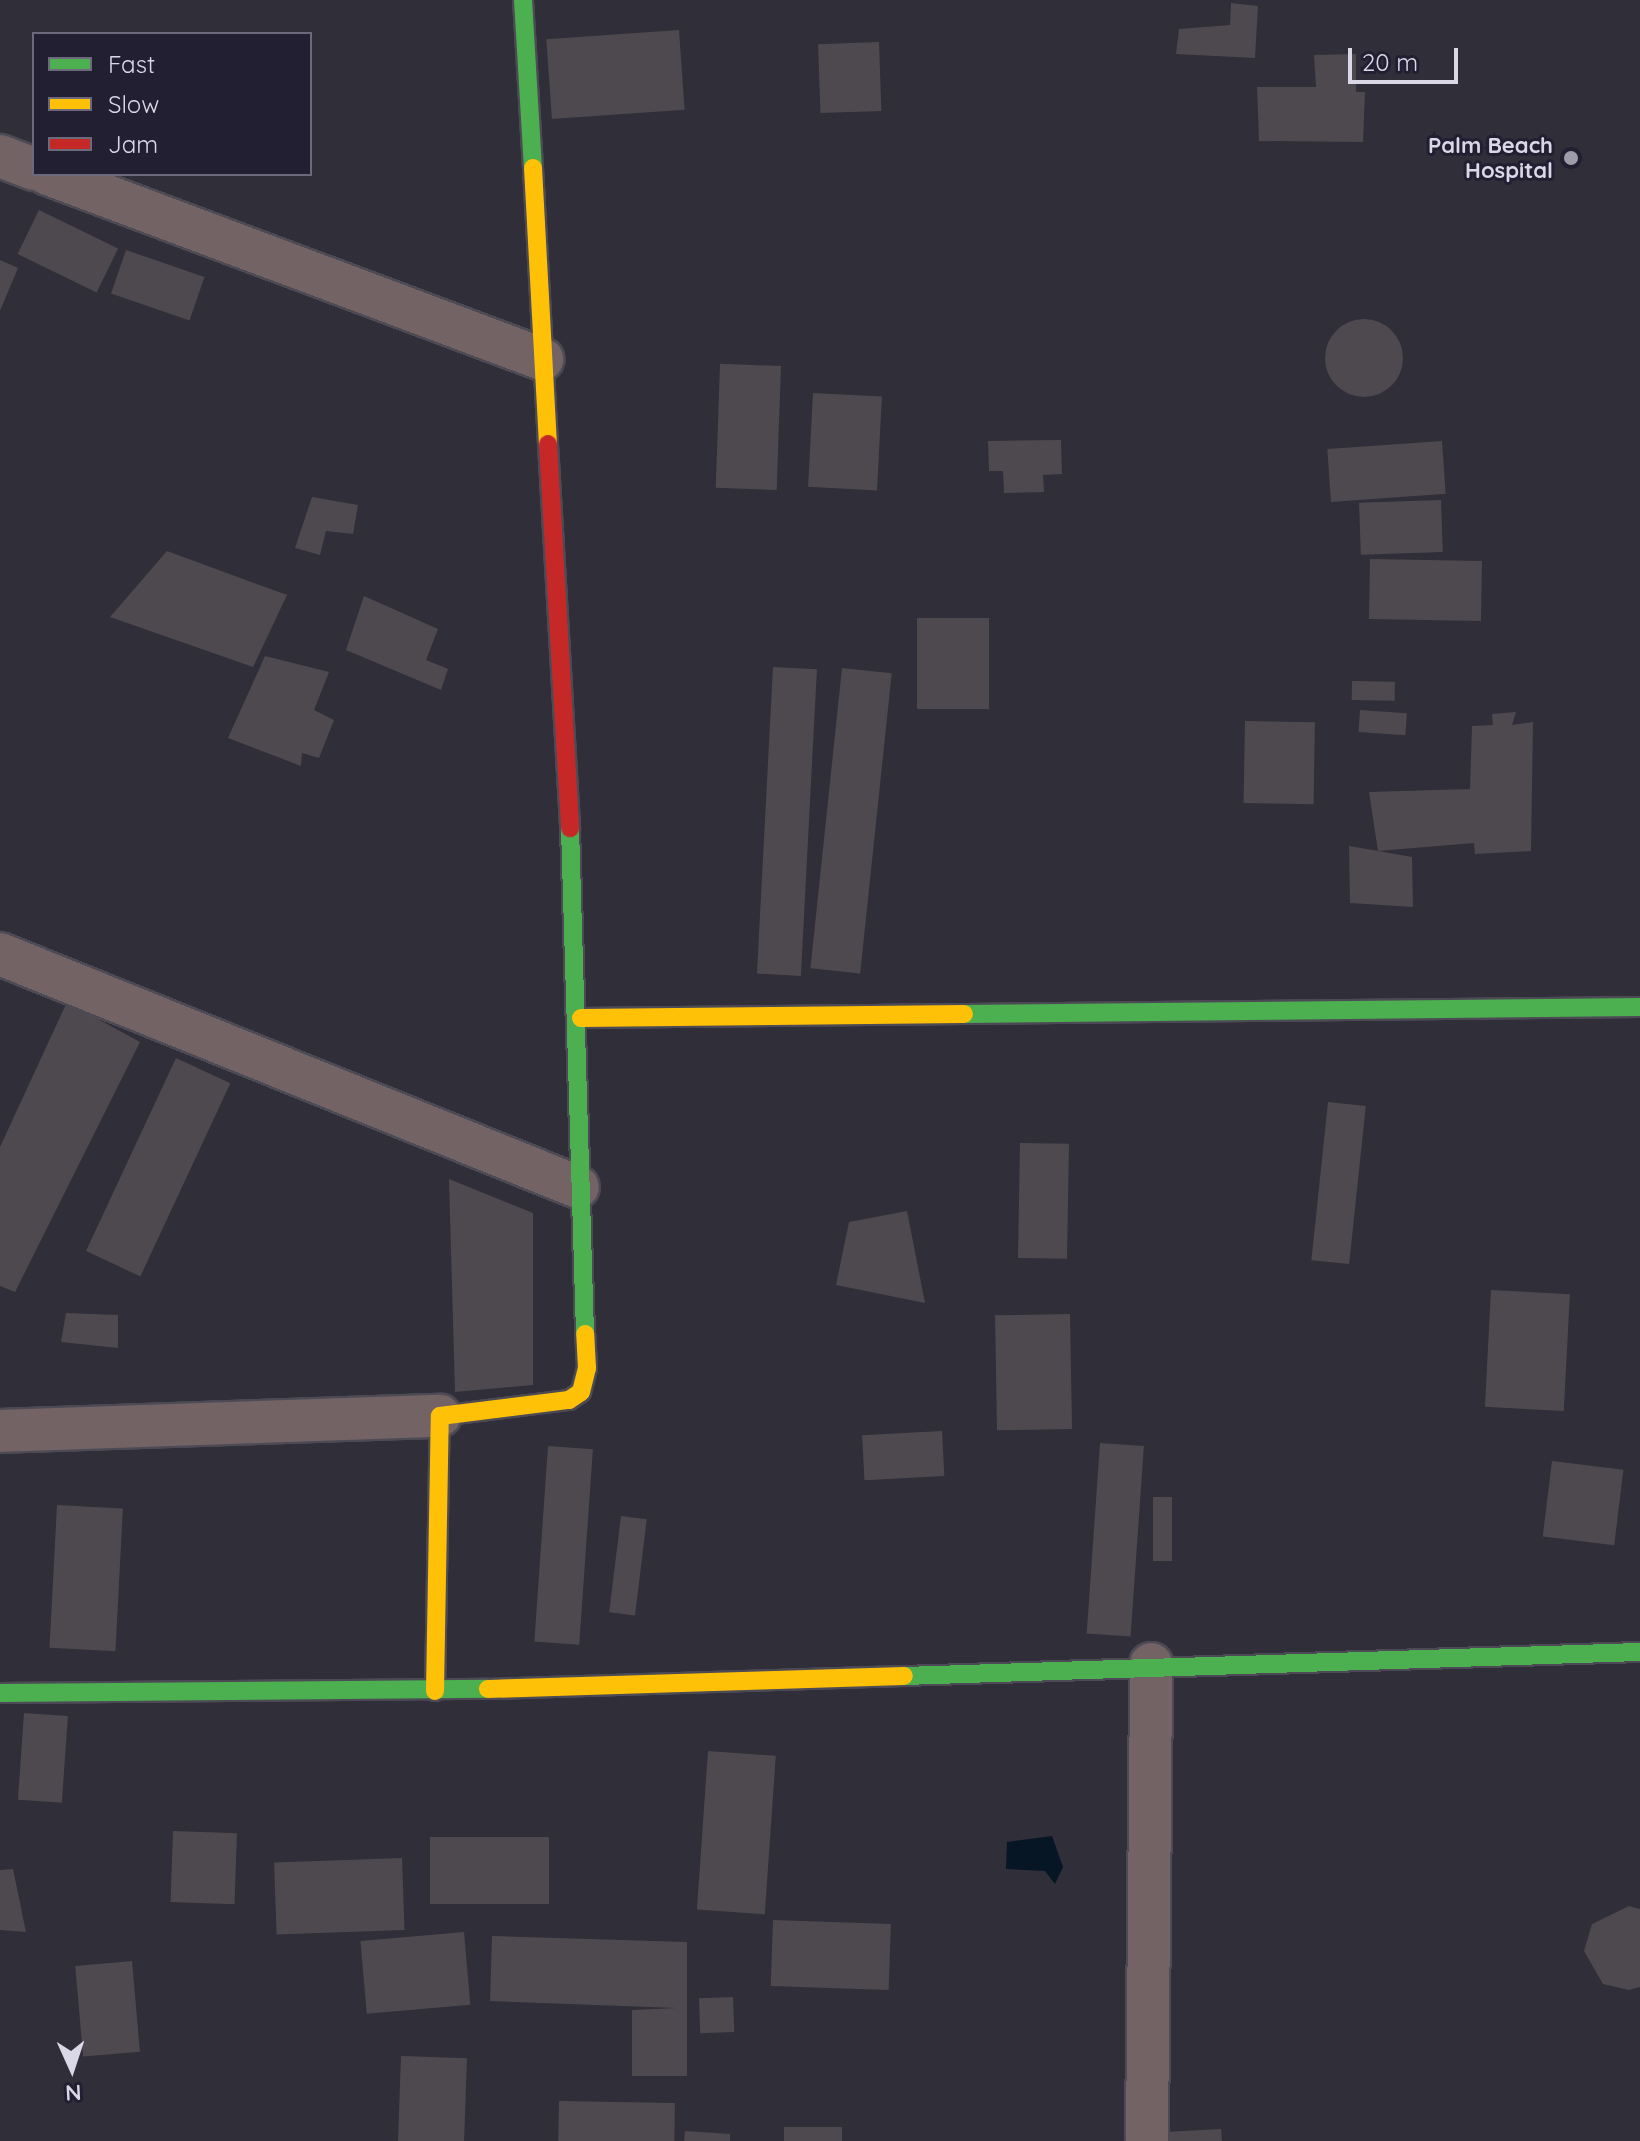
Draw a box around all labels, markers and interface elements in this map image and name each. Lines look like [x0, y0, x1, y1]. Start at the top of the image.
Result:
legend [32, 32, 312, 176]
scale bar [1352, 32, 1462, 82]
text: 20 m [1362, 47, 1418, 77]
text: Fast [108, 49, 155, 79]
text: Slow [108, 89, 159, 119]
text: Jam [108, 129, 158, 159]
place label: Palm Beach Hospital [1428, 132, 1553, 184]
marker: Palm Beach Hospital [1560, 147, 1582, 169]
north arrow [32, 2029, 112, 2109]
text: N [64, 2079, 82, 2107]

